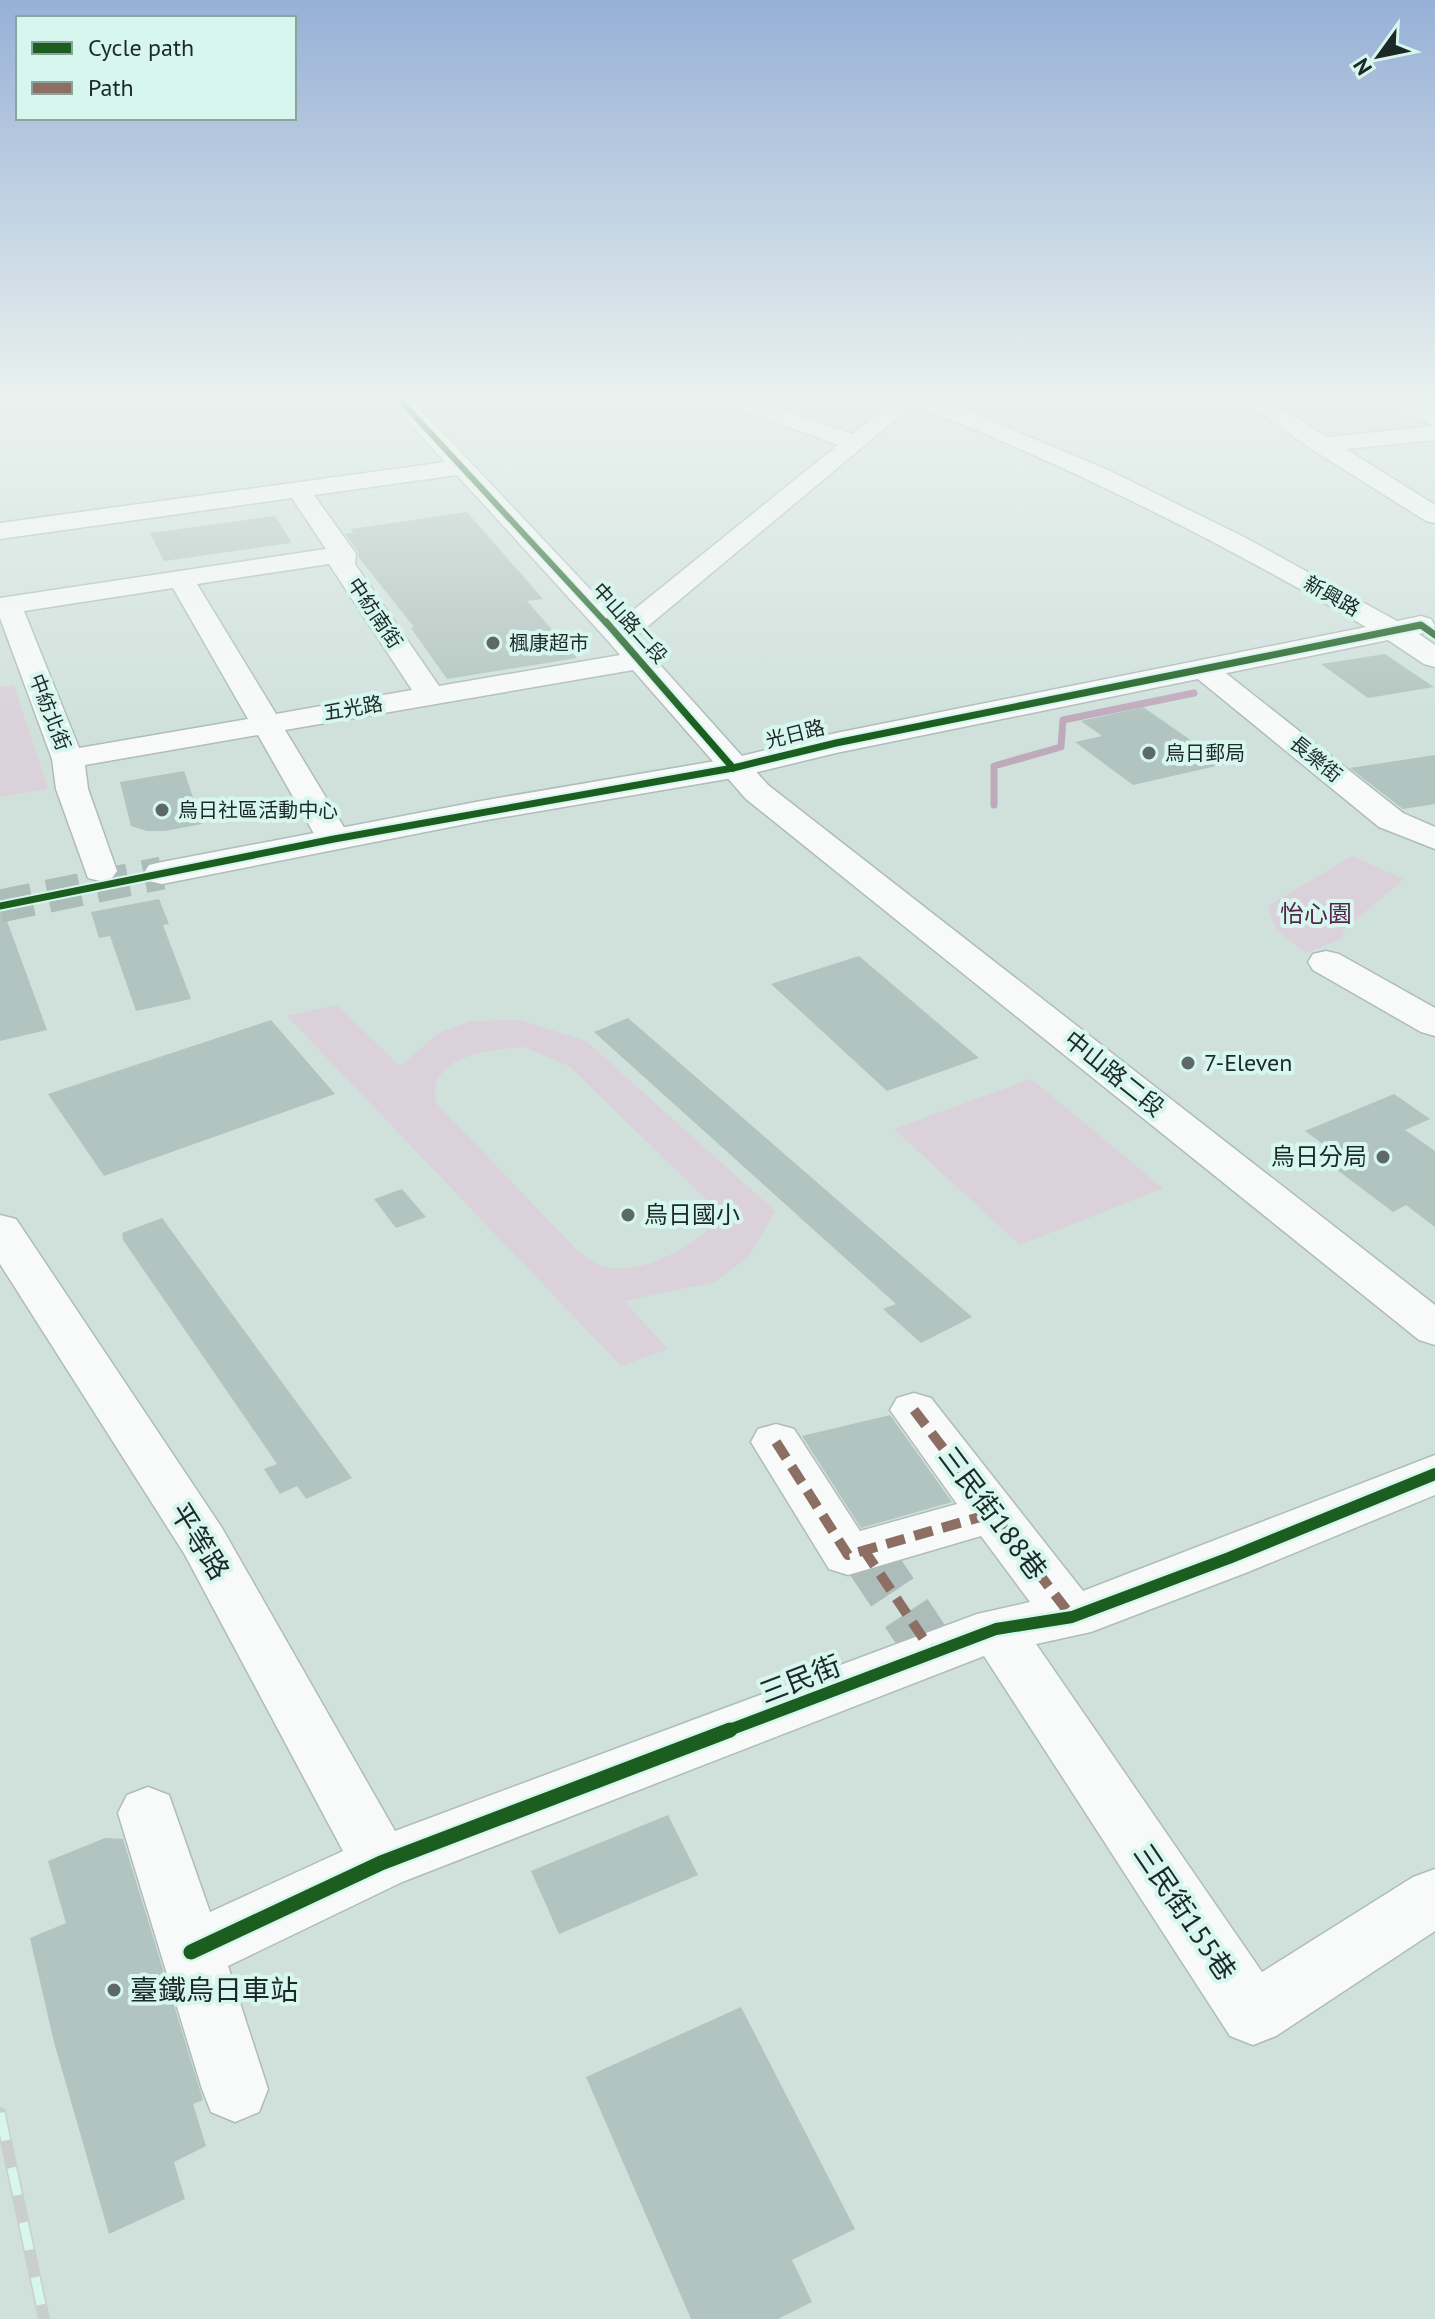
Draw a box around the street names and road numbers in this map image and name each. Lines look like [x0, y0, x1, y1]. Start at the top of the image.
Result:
street label: 新興路 [1299, 570, 1365, 622]
street label: 中紡南街 [342, 573, 408, 653]
street label: 中山路二段 [587, 577, 673, 669]
street label: 中紡北街 [24, 670, 76, 754]
street label: 五光路 [321, 690, 385, 726]
street label: 光日路 [763, 714, 827, 754]
street label: 長樂街 [1285, 730, 1347, 788]
street label: 中山路二段 [1058, 1024, 1171, 1123]
street label: 三民街188巷 [931, 1439, 1056, 1587]
street label: 平等路 [162, 1495, 238, 1586]
street label: 三民街 [754, 1646, 846, 1711]
street label: 三民街155巷 [1126, 1836, 1245, 1987]

